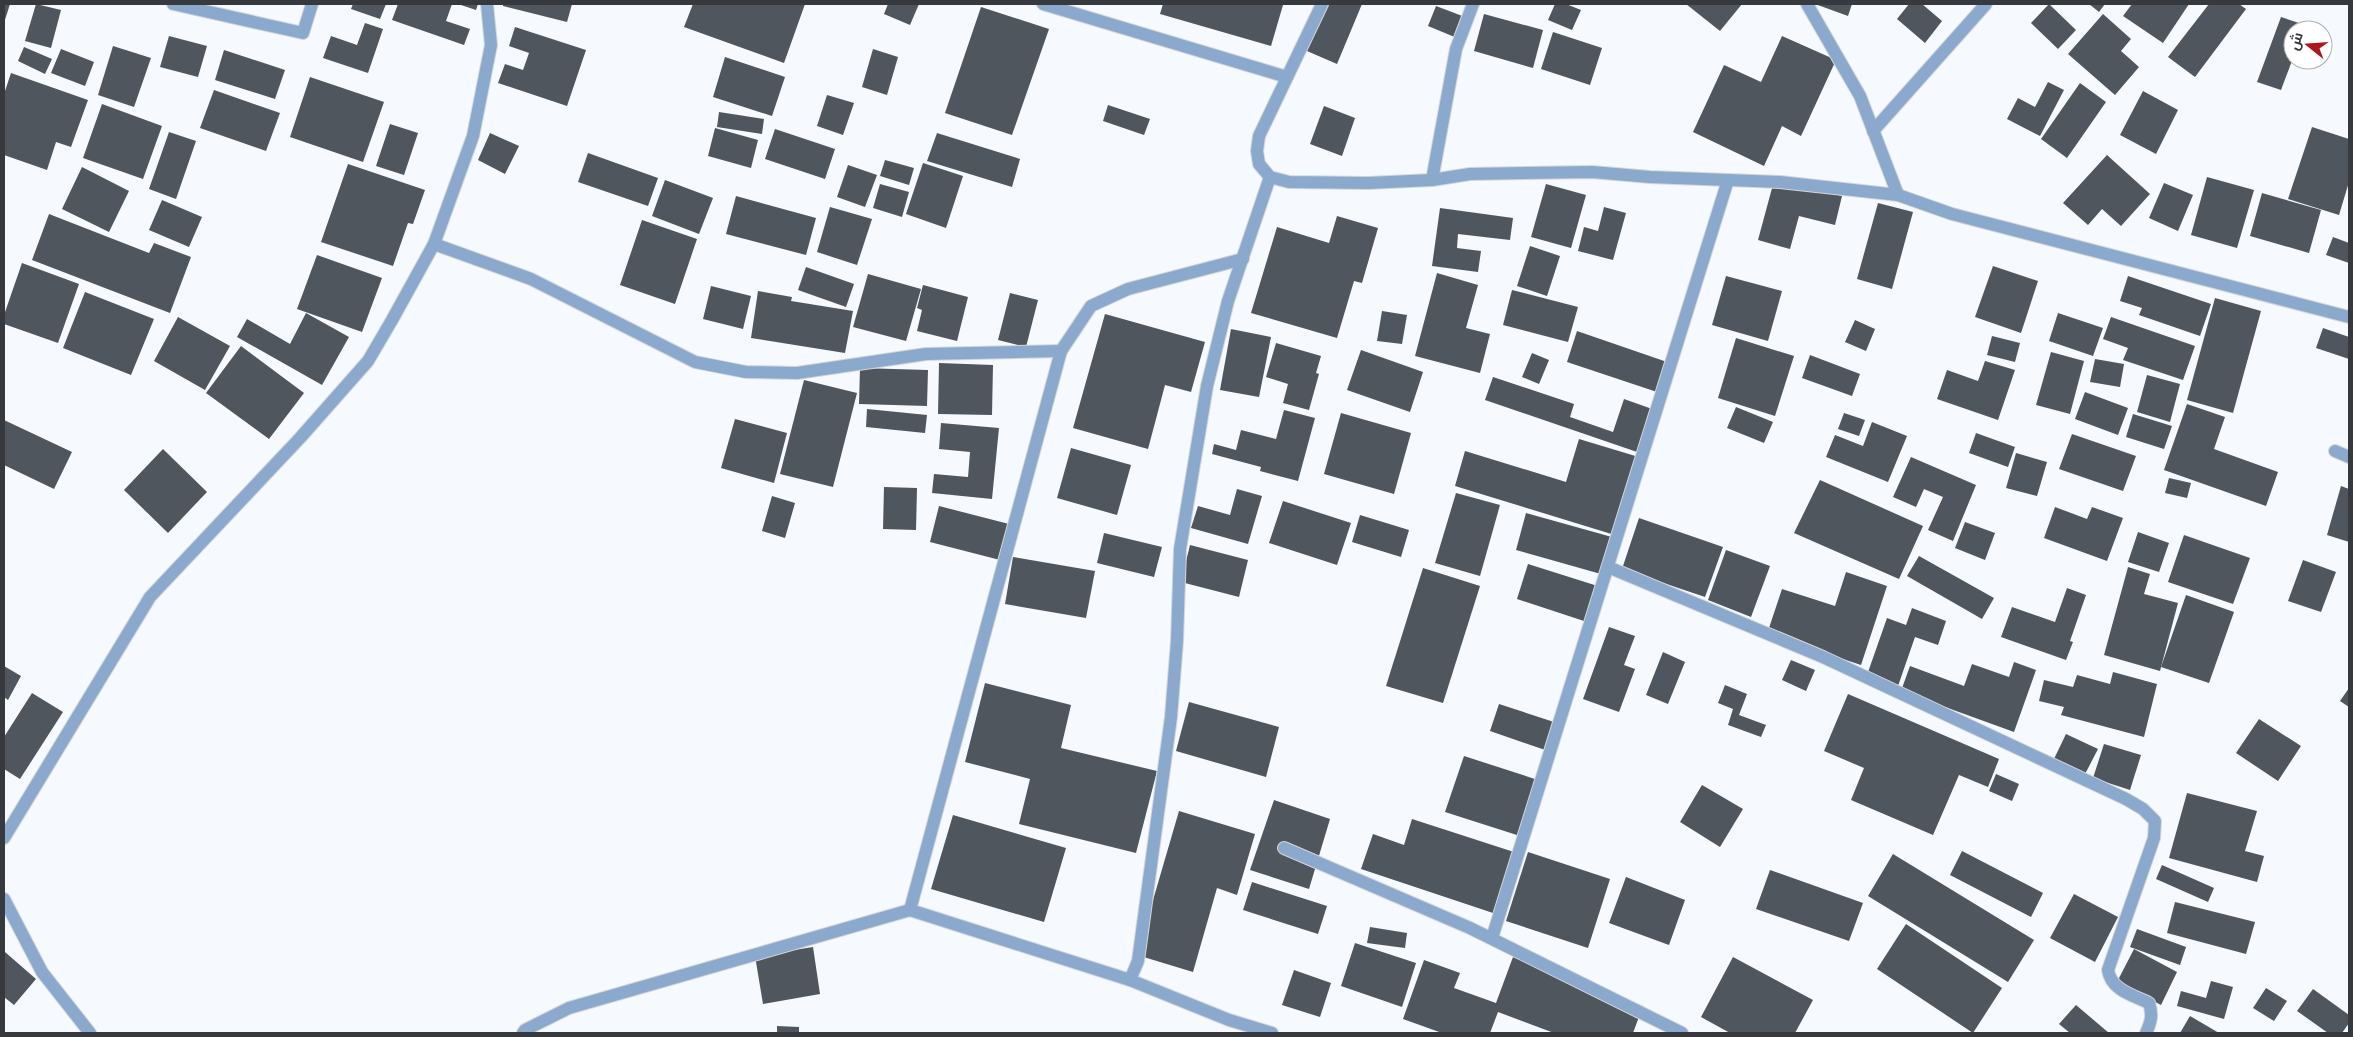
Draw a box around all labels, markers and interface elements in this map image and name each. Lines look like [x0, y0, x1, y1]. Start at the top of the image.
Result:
north arrow [2283, 20, 2333, 70]
text: ش [2283, 30, 2307, 52]

